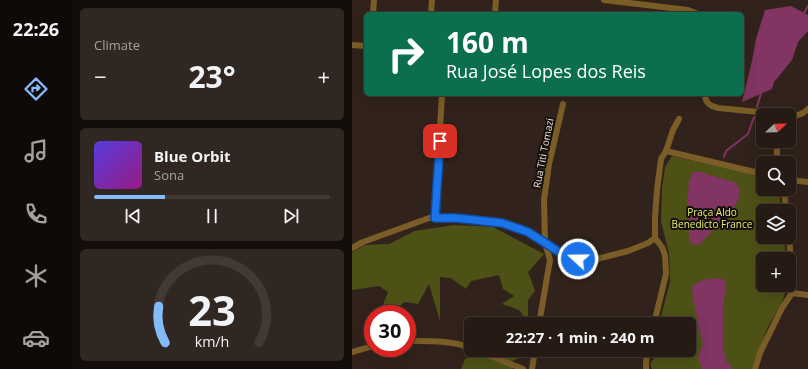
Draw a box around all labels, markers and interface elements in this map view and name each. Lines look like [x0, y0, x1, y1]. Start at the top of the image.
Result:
text: 22:26 [13, 17, 59, 41]
text: 160 m [446, 23, 529, 61]
icon: right [380, 28, 432, 80]
text: Climate [94, 36, 140, 54]
text: 23° [188, 56, 236, 97]
text: Rua José Lopes dos Reis [446, 59, 646, 83]
text: − [94, 61, 107, 91]
text: + [317, 61, 330, 91]
icon: directions [22, 75, 50, 103]
north arrow [756, 108, 796, 148]
map controls [756, 108, 796, 292]
street label: Rua Titi Tomazi [529, 117, 557, 189]
pin [423, 124, 457, 158]
icon: arrive [429, 130, 451, 152]
icon: music [22, 137, 50, 165]
text: Blue Orbit [154, 146, 231, 166]
button: search [756, 156, 796, 196]
text: Sona [154, 166, 184, 184]
icon: phone [22, 200, 50, 228]
button: layers [756, 204, 796, 244]
icon: previous [122, 205, 144, 227]
icon: pause [201, 205, 223, 227]
icon: next [280, 205, 302, 227]
park label: Praça Aldo Benedicto France [672, 205, 753, 231]
position arrow [557, 238, 599, 280]
button: + [756, 252, 796, 292]
icon: climate [22, 262, 50, 290]
text: 23 [188, 282, 236, 338]
speed limit sign: 30 [364, 305, 416, 357]
icon: car [22, 324, 50, 352]
text: 22:27 · 1 min · 240 m [506, 327, 654, 347]
text: km/h [195, 331, 229, 350]

